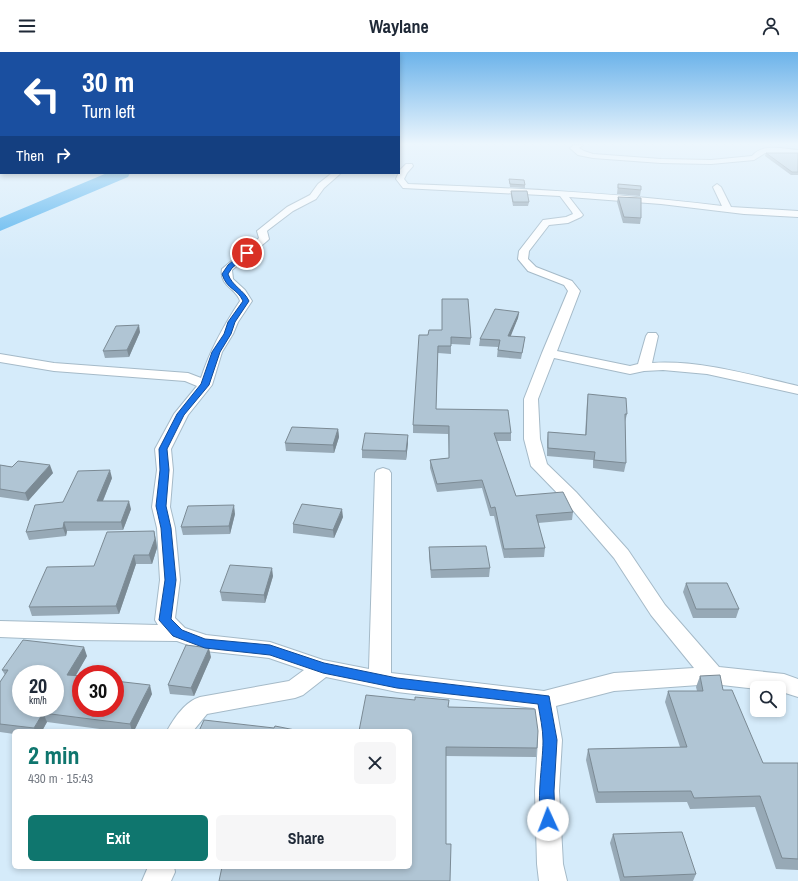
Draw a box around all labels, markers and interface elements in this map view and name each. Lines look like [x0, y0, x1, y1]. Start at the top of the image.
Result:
text: Waylane [369, 14, 429, 39]
icon: menu [16, 15, 38, 37]
icon: person [760, 15, 782, 37]
text: 30 m [82, 63, 134, 101]
icon: left [16, 68, 68, 120]
text: Turn left [82, 99, 135, 124]
icon: right [52, 144, 74, 166]
text: Then [16, 145, 44, 166]
pin [230, 236, 264, 270]
icon: arrive [236, 242, 258, 264]
speed limit sign: 30 [72, 665, 124, 717]
text: 20 [29, 672, 47, 699]
map controls [750, 681, 786, 717]
button: search [750, 681, 786, 717]
text: km/h [29, 694, 47, 707]
text: 2 min [28, 739, 79, 771]
button: close [354, 742, 396, 784]
text: 430 m · 15:43 [28, 770, 93, 787]
position arrow [527, 799, 569, 841]
button: Exit [28, 815, 208, 861]
button: Share [216, 815, 396, 861]

